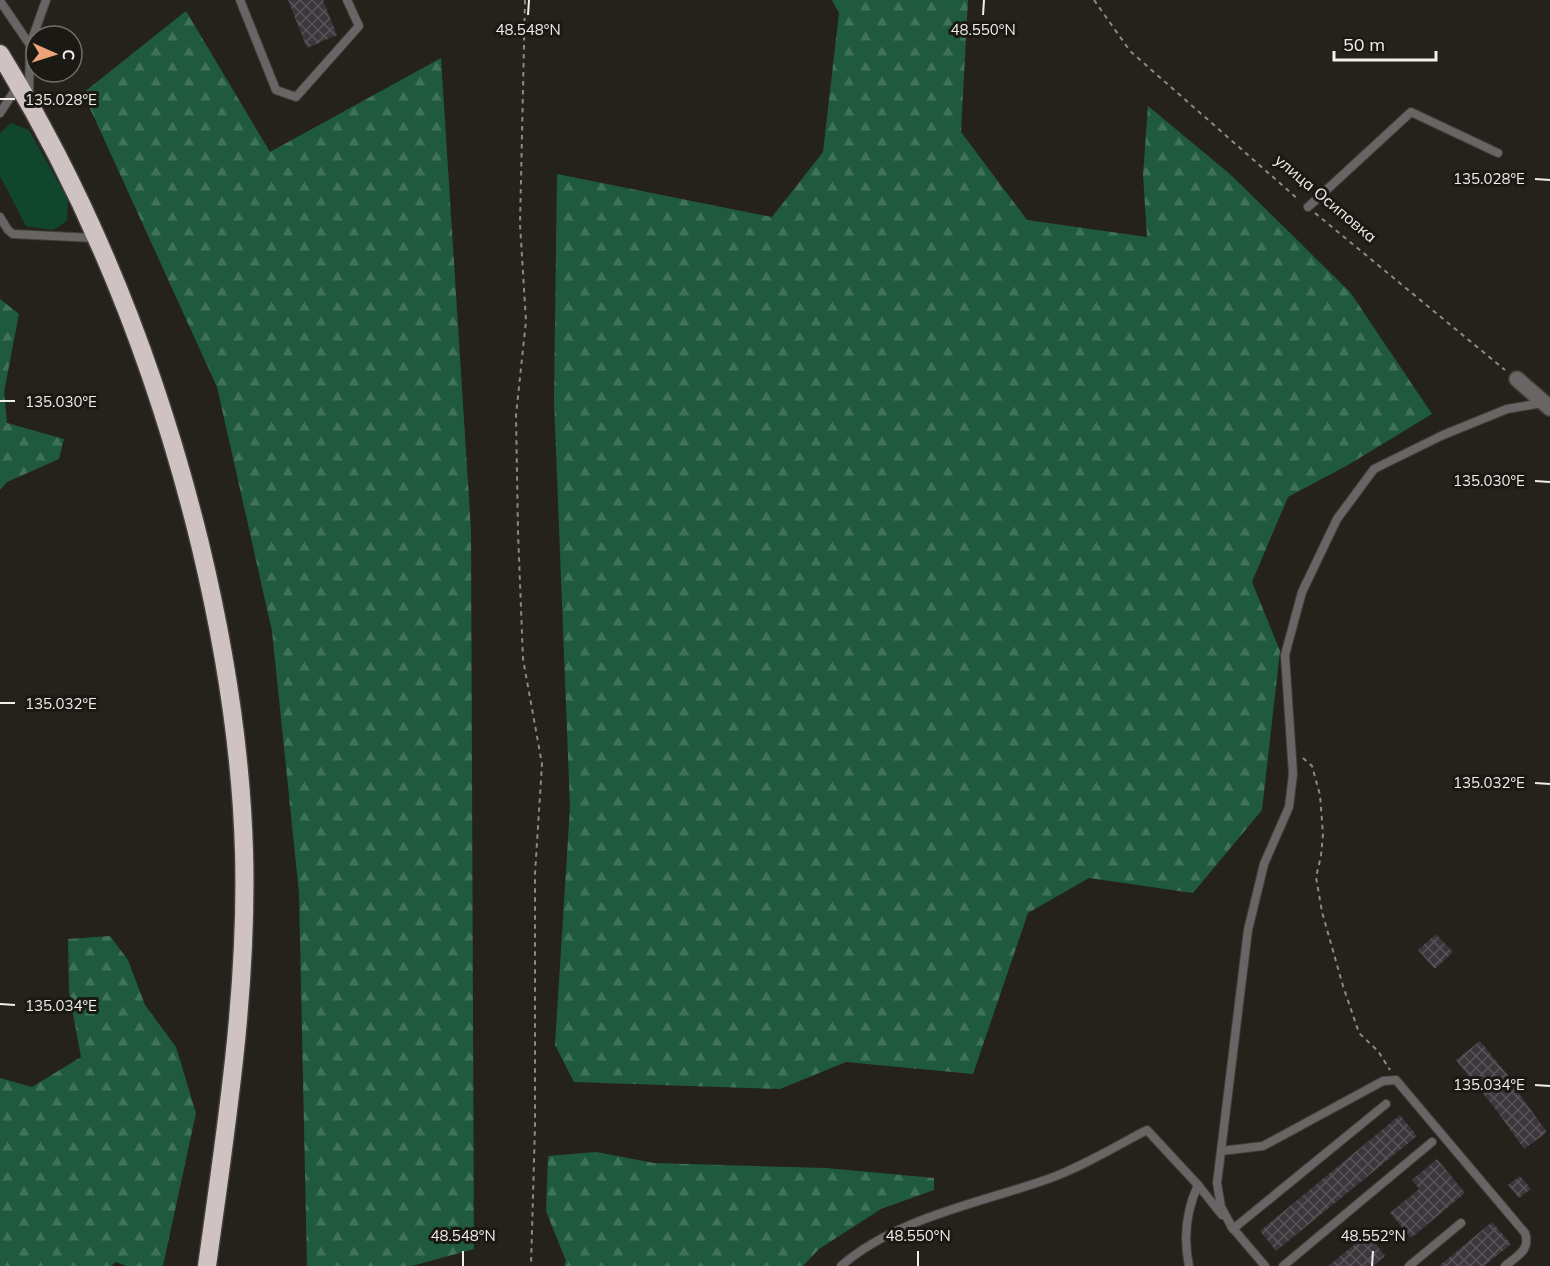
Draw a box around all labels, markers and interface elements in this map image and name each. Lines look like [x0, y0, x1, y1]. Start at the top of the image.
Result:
text: 48.548°N [495, 20, 561, 39]
text: 48.550°N [950, 20, 1016, 39]
north arrow [24, 24, 84, 84]
scale bar [1334, 24, 1436, 62]
text: 50 m [1343, 33, 1385, 56]
text: С [59, 49, 79, 61]
text: 135.028°E [25, 90, 97, 109]
street label: улица Осиповка [1271, 150, 1381, 246]
text: 135.028°E [1453, 169, 1525, 188]
text: 135.030°E [25, 392, 97, 411]
text: 135.030°E [1453, 471, 1525, 490]
text: 135.032°E [25, 694, 97, 713]
text: 135.032°E [1453, 773, 1525, 792]
text: 135.034°E [25, 996, 97, 1015]
text: 135.034°E [1453, 1075, 1525, 1094]
text: 48.548°N [430, 1226, 496, 1245]
text: 48.550°N [885, 1226, 951, 1245]
text: 48.552°N [1340, 1226, 1406, 1245]

